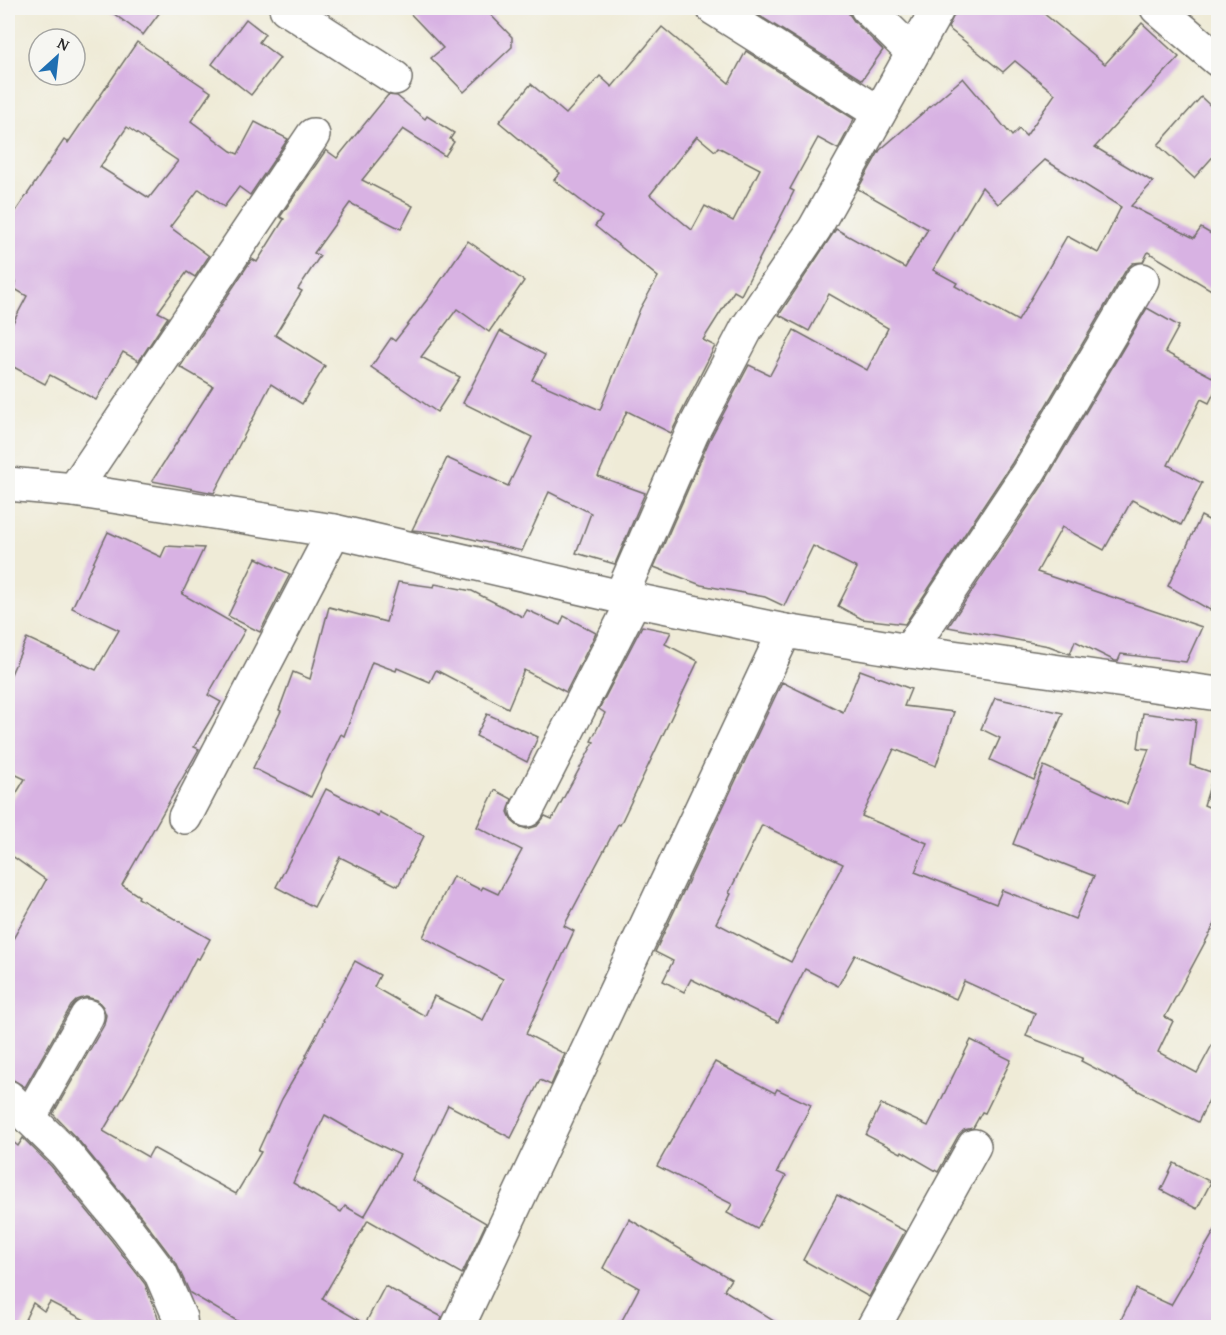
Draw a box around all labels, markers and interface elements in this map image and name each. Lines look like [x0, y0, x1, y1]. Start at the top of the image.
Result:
north arrow [27, 27, 87, 87]
text: N [54, 31, 74, 57]

